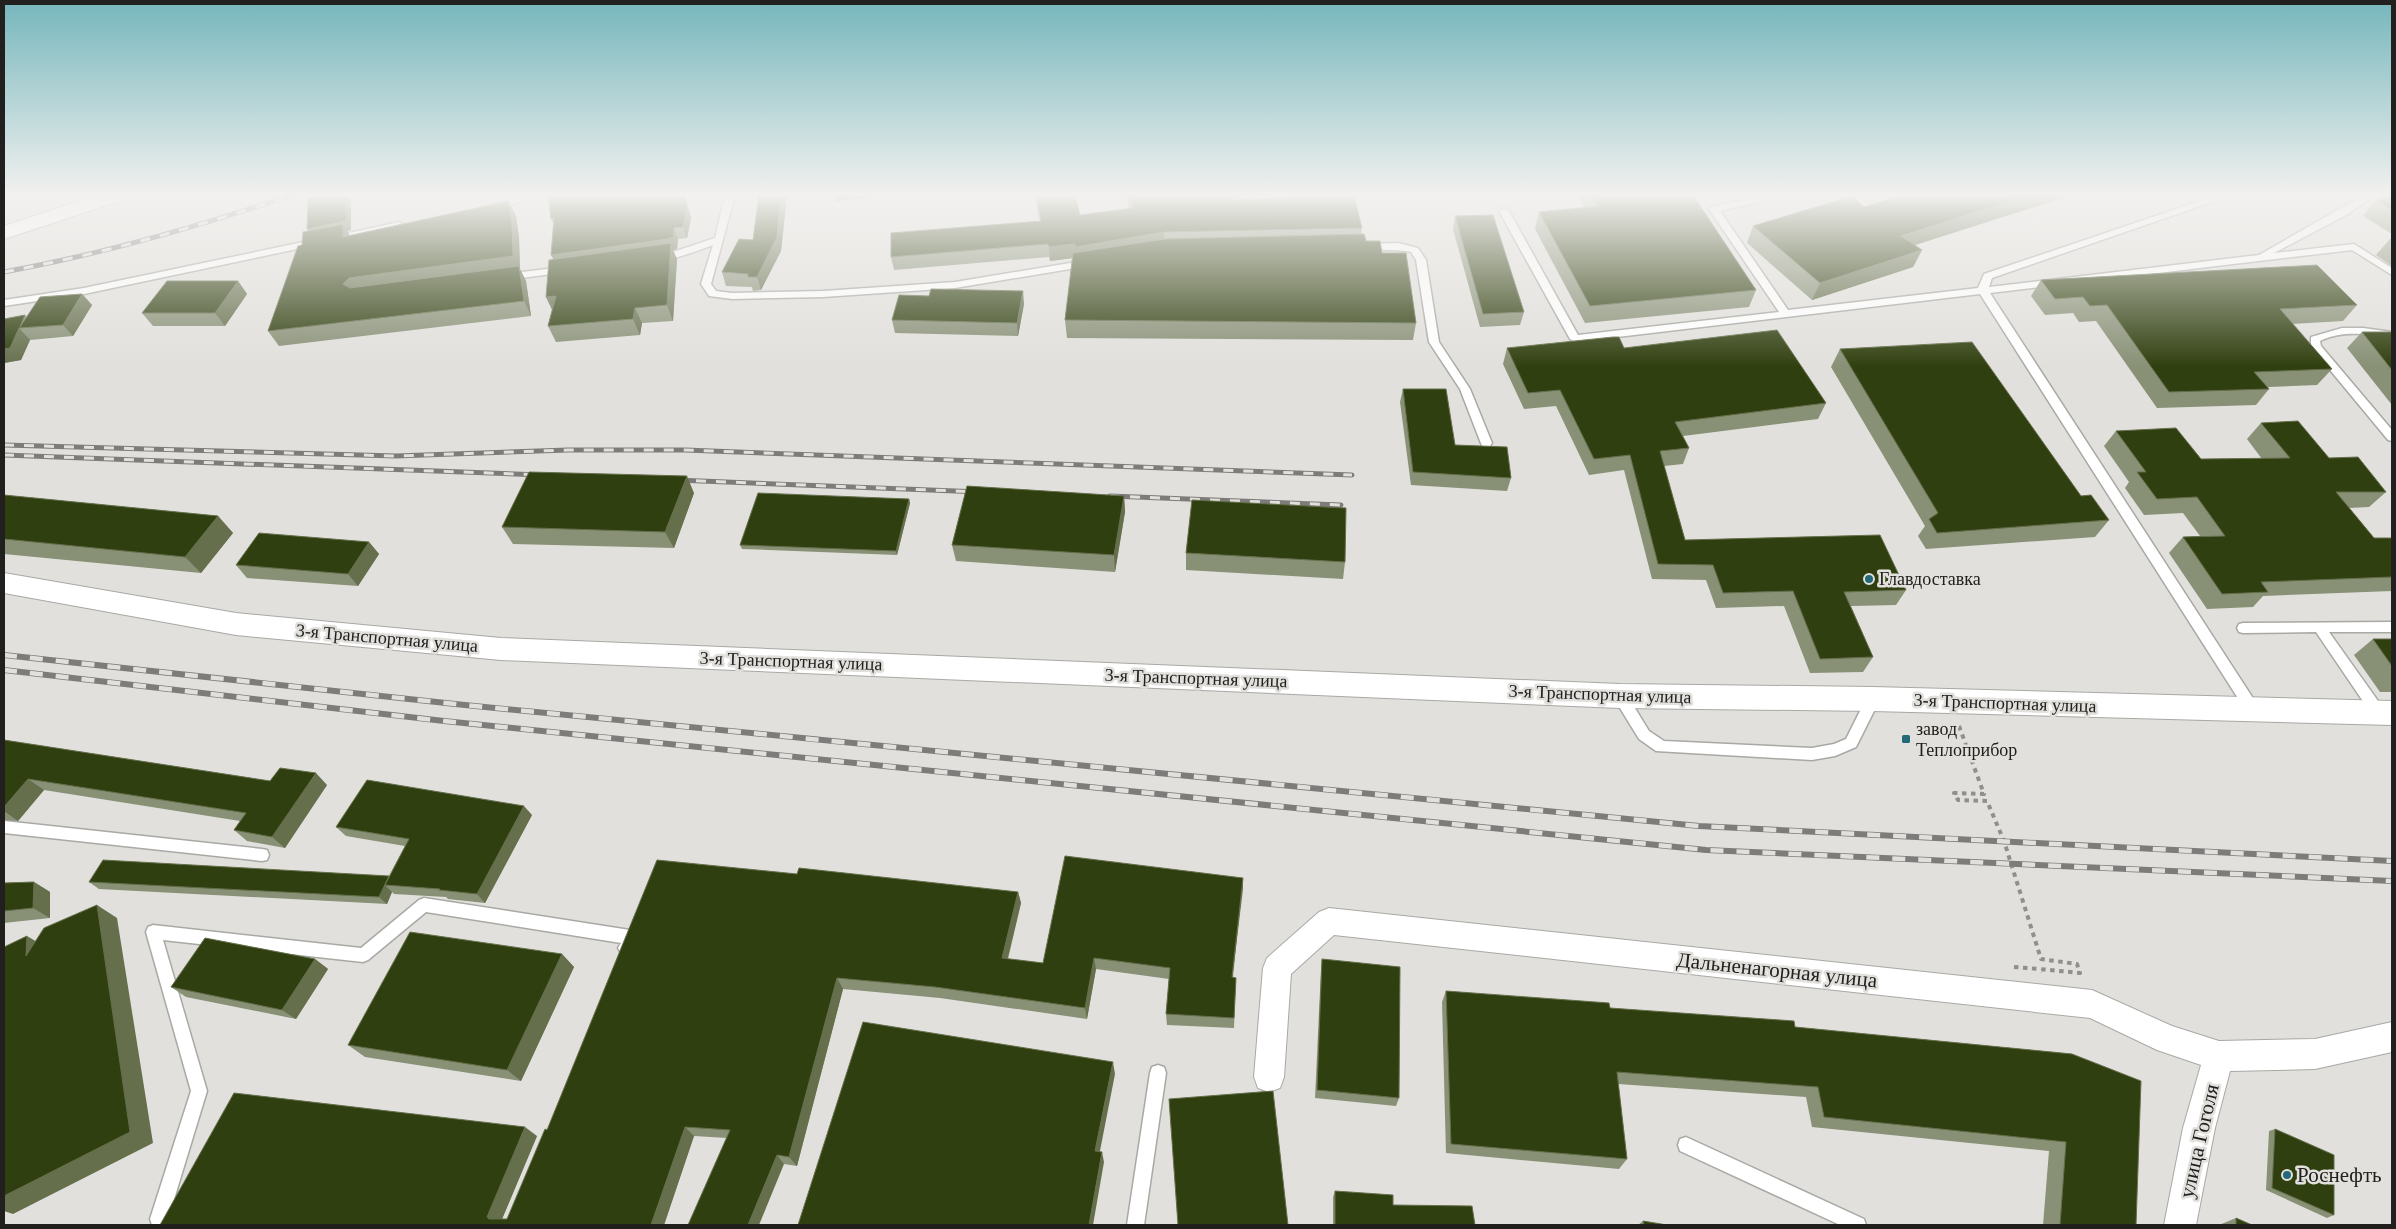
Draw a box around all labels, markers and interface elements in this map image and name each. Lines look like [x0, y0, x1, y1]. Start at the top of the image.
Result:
place label: Главдоставка [1879, 569, 1981, 589]
marker: Главдоставка [1863, 573, 1875, 585]
street label: 3-я Транспортная улица [295, 620, 479, 656]
street label: 3-я Транспортная улица [699, 648, 883, 674]
street label: 3-я Транспортная улица [1104, 665, 1288, 691]
street label: 3-я Транспортная улица [1508, 681, 1692, 707]
street label: 3-я Транспортная улица [1913, 690, 2097, 716]
place label: завод Теплоприбор [1916, 719, 2017, 760]
marker: завод Теплоприбор [1900, 733, 1912, 745]
street label: Дальненагорная улица [1676, 948, 1879, 993]
street label: улица Гоголя [2174, 1081, 2224, 1200]
place label: Роснефть [2297, 1163, 2382, 1187]
marker: Роснефть [2281, 1169, 2293, 1181]

